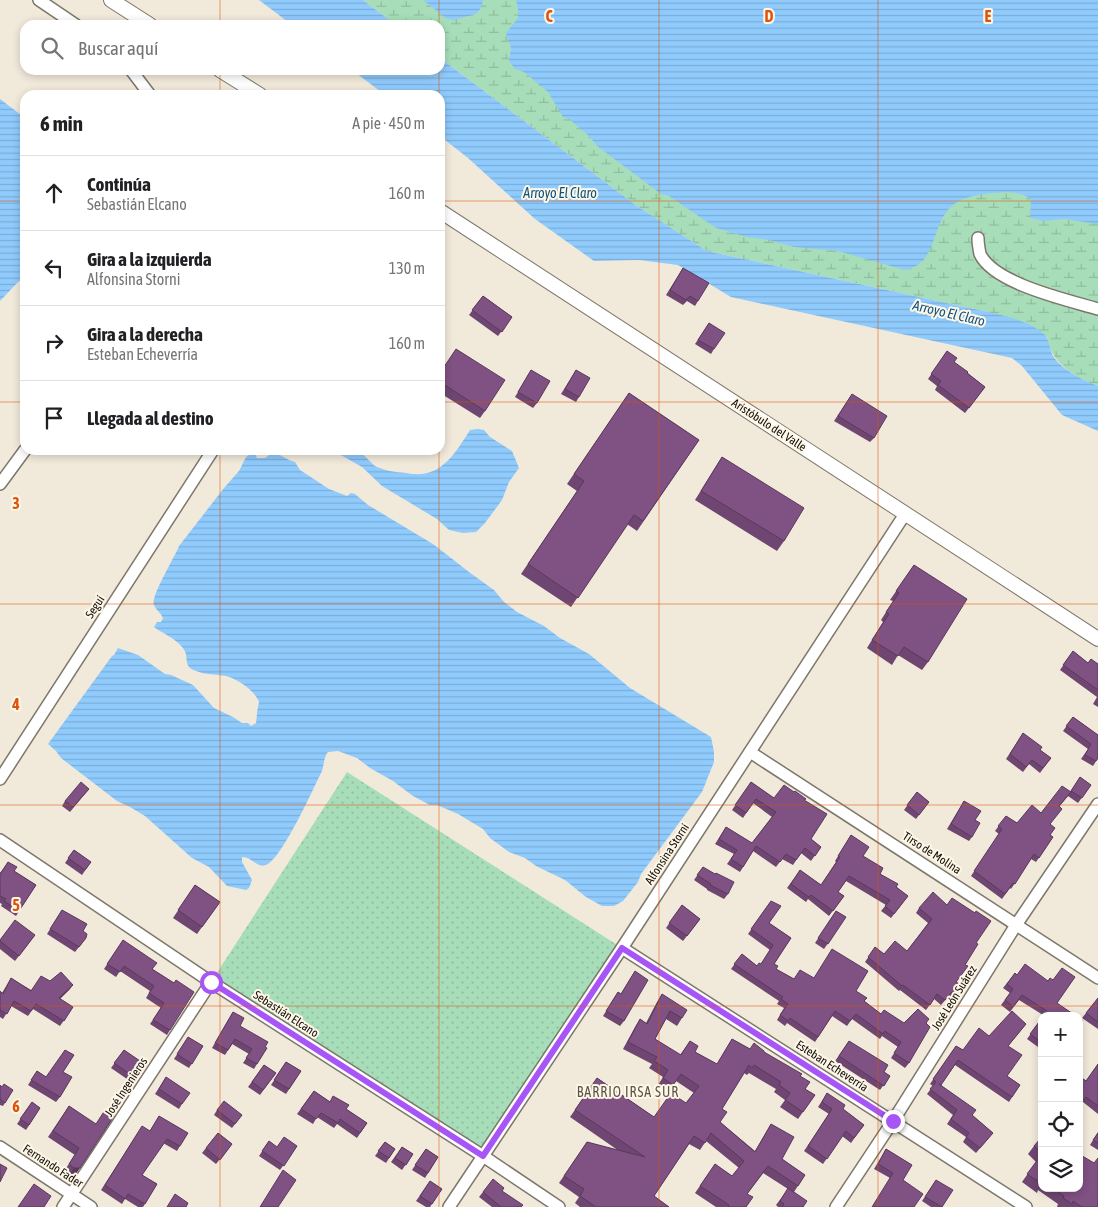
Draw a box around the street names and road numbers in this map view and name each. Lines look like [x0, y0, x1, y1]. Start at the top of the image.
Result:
street label: Aristóbulo del Valle [729, 396, 809, 454]
street label: Seguí [83, 593, 108, 621]
street label: Alfonsina Storni [642, 821, 692, 887]
street label: Tirso de Molina [900, 829, 964, 877]
street label: José León Suárez [929, 962, 980, 1033]
street label: Sebastián Elcano [251, 988, 322, 1040]
street label: Esteban Echeverría [793, 1037, 871, 1095]
street label: José Ingenieros [102, 1055, 150, 1119]
street label: Fernando Fader [20, 1141, 86, 1191]

